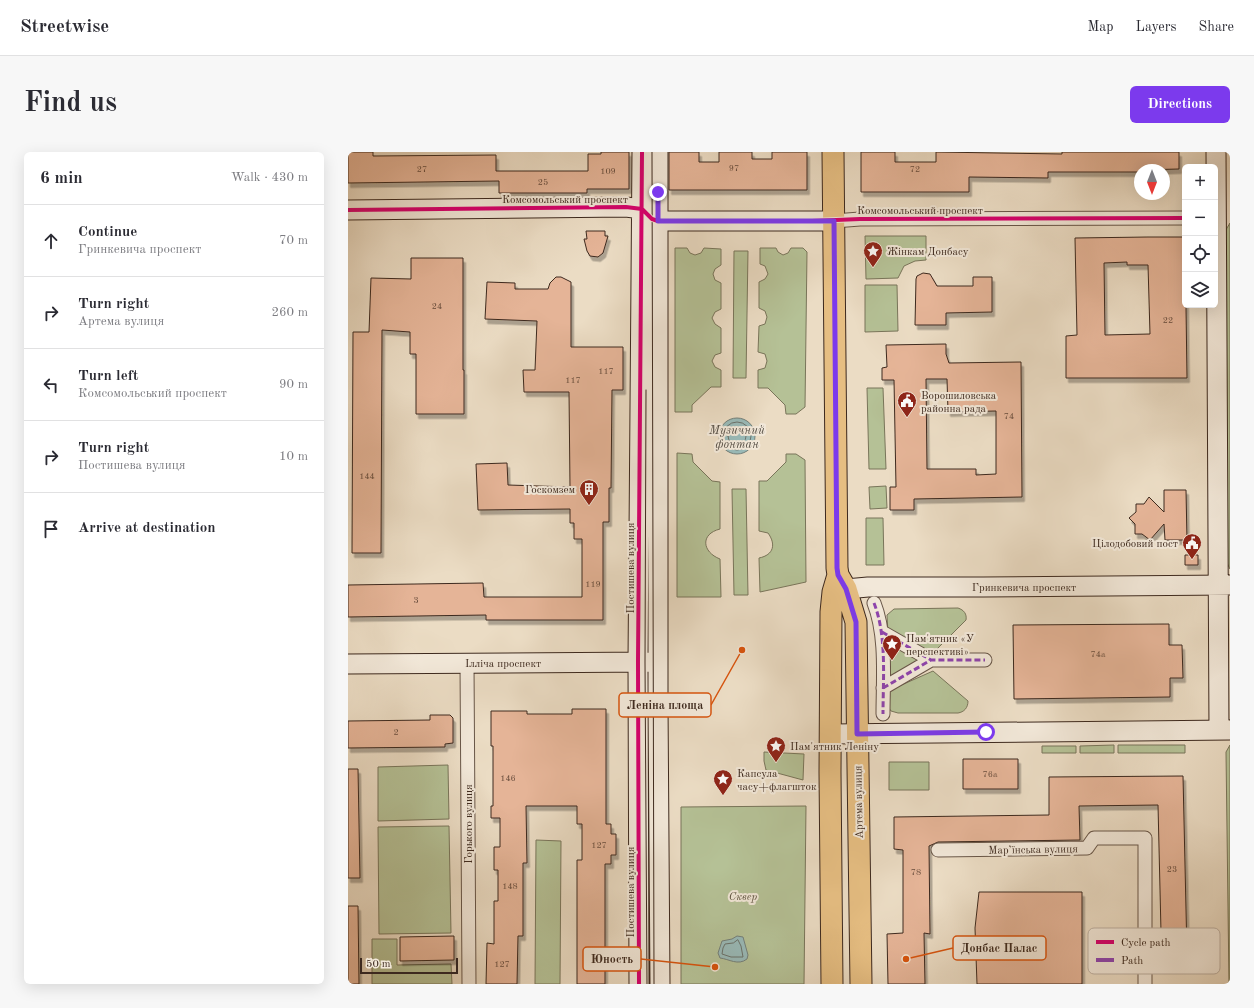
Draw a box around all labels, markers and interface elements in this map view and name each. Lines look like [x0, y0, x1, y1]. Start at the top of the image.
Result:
text: Streetwise [20, 18, 109, 37]
text: Map [1088, 20, 1114, 34]
text: Layers [1136, 20, 1177, 34]
text: Share [1199, 20, 1234, 34]
button: Directions [1130, 86, 1230, 123]
text: Find us [24, 90, 117, 118]
house number: 97 [729, 164, 739, 173]
north arrow [1134, 164, 1170, 200]
map controls [1182, 164, 1218, 308]
button: + [1182, 164, 1218, 200]
house number: 27 [417, 165, 427, 174]
house number: 72 [910, 165, 920, 174]
house number: 109 [600, 167, 616, 176]
text: 6 min [40, 170, 83, 187]
text: Walk · 430 m [231, 171, 308, 184]
house number: 25 [538, 178, 548, 187]
route end [649, 183, 667, 201]
street label: Комсомольський проспект [502, 195, 628, 206]
button: − [1182, 200, 1218, 236]
street label: Комсомольський проспект [857, 206, 983, 217]
text: Continue [78, 225, 137, 240]
icon: ahead [40, 230, 62, 252]
text: 70 m [279, 234, 308, 247]
button: locate [1182, 236, 1218, 272]
place icon: Жінкам Донбасу [862, 240, 884, 268]
text: Гринкевича проспект [78, 243, 201, 256]
place label: Жінкам Донбасу [887, 247, 969, 258]
button: layers [1182, 272, 1218, 308]
text: Turn right [78, 297, 149, 312]
icon: right [40, 302, 62, 324]
house number: 24 [432, 302, 442, 311]
text: 260 m [271, 306, 308, 319]
text: Артема вулиця [78, 315, 164, 328]
house number: 22 [1163, 316, 1173, 325]
house number: 117 [598, 367, 614, 376]
text: Turn left [78, 369, 138, 384]
icon: left [40, 374, 62, 396]
house number: 117 [565, 376, 581, 385]
text: 90 m [279, 378, 308, 391]
text: Комсомольський проспект [78, 387, 227, 400]
public building icon: Ворошиловська районна рада [896, 390, 918, 418]
place label: Ворошиловська районна рада [921, 391, 997, 415]
house number: 74 [1004, 412, 1014, 421]
water label: Музичний фонтан [708, 425, 765, 451]
text: Turn right [78, 441, 149, 456]
icon: right [40, 446, 62, 468]
text: 10 m [279, 450, 308, 463]
text: Постишева вулиця [78, 459, 186, 472]
house number: 144 [359, 472, 375, 481]
building icon: Госкомзем [578, 478, 600, 506]
place label: Госкомзем [525, 485, 575, 496]
icon: arrive [40, 518, 62, 540]
text: Arrive at destination [78, 521, 216, 536]
street label: Постишева вулиця [626, 522, 637, 613]
public building icon: Цілодобовий пост [1181, 532, 1203, 560]
place label: Цілодобовий пост [1092, 539, 1178, 550]
house number: 119 [585, 580, 601, 589]
street label: Гринкевича проспект [972, 583, 1076, 594]
house number: 3 [413, 596, 419, 605]
place icon: Пам'ятник «У перспективі» [881, 633, 903, 661]
place label: Пам'ятник «У перспективі» [906, 634, 975, 658]
house number: 74а [1091, 650, 1106, 659]
street label: Ілліча проспект [465, 659, 541, 670]
callout: Леніна площа [619, 693, 711, 717]
text: Леніна площа [627, 700, 703, 712]
route start [977, 723, 995, 741]
house number: 2 [393, 728, 399, 737]
place icon: Пам'ятник Леніну [765, 735, 787, 763]
place label: Пам'ятник Леніну [790, 742, 879, 753]
street label: Артема вулиця [853, 765, 866, 839]
place icon: Капсула часу+флагшток [712, 768, 734, 796]
place label: Капсула часу+флагшток [737, 769, 817, 793]
house number: 76а [983, 770, 998, 779]
house number: 146 [500, 774, 516, 783]
street label: Горького вулиця [464, 784, 475, 864]
house number: 127 [591, 841, 607, 850]
street label: Мар’їнська вулиця [988, 844, 1078, 857]
street label: Постишева вулиця [626, 846, 637, 937]
house number: 23 [1167, 865, 1177, 874]
house number: 78 [911, 868, 921, 877]
house number: 148 [502, 882, 518, 891]
park label: Сквер [729, 892, 757, 903]
legend [1088, 928, 1220, 974]
callout: Донбас Палас [953, 936, 1046, 960]
text: Cycle path [1121, 938, 1171, 949]
text: Донбас Палас [961, 943, 1038, 955]
callout: Юность [583, 947, 641, 971]
text: Юность [591, 954, 633, 966]
scale bar [360, 956, 458, 975]
text: Path [1121, 956, 1143, 967]
text: 50 m [366, 959, 391, 970]
house number: 127 [494, 960, 510, 969]

